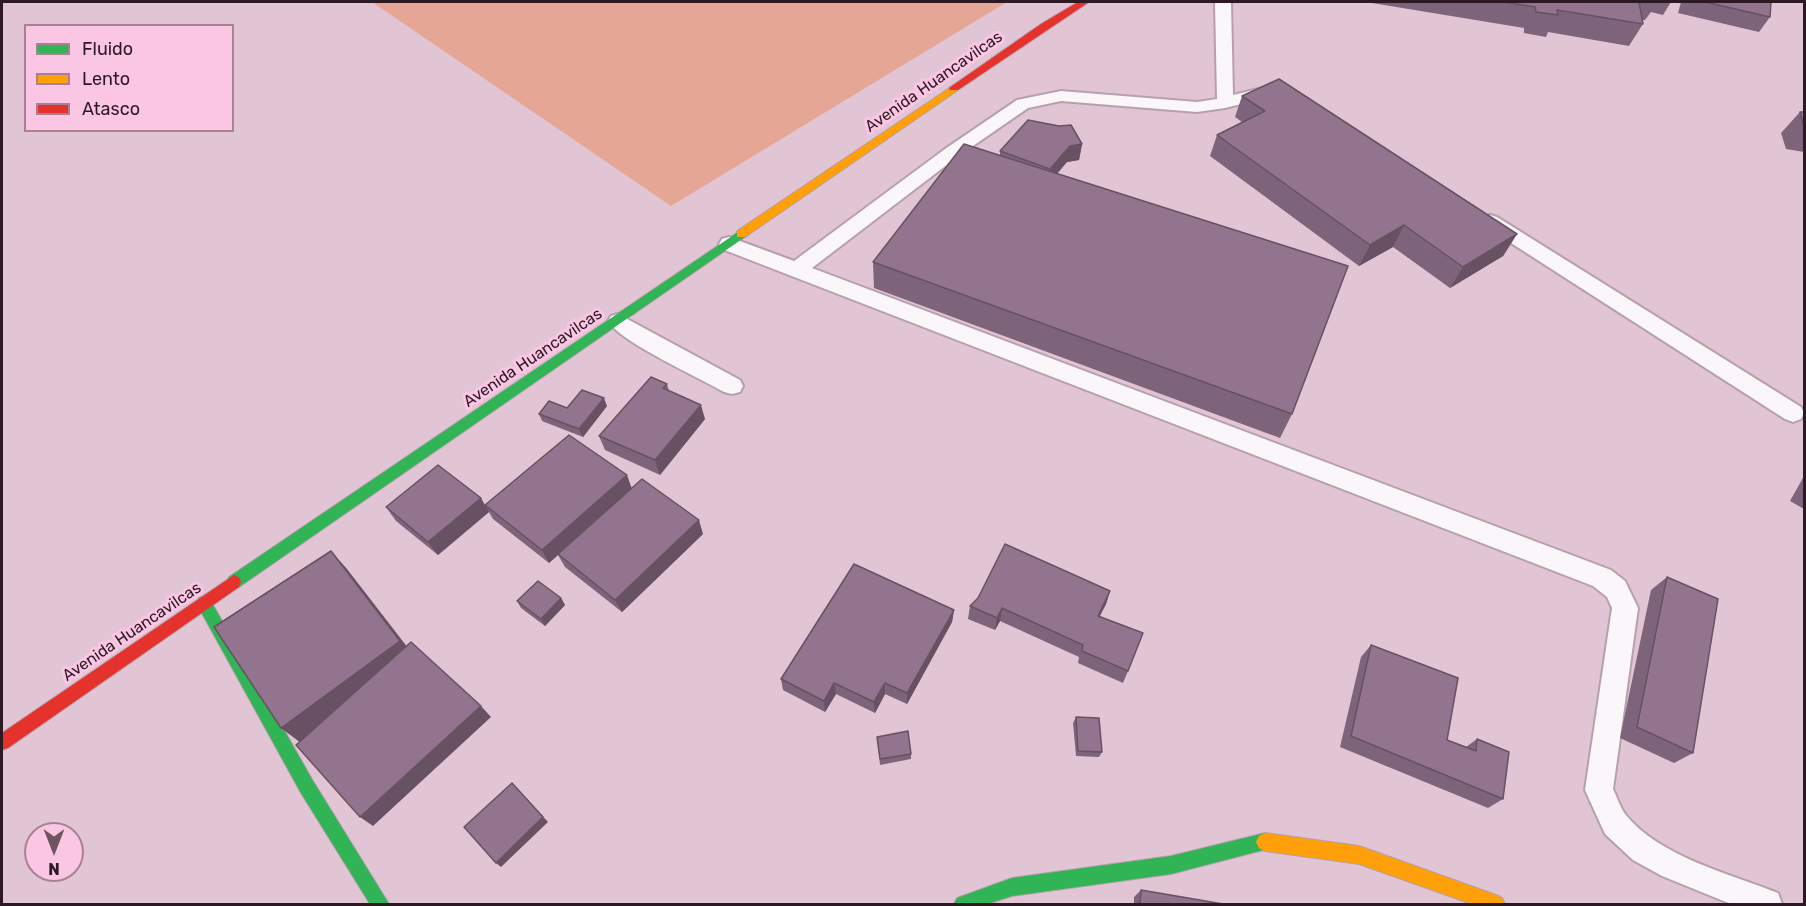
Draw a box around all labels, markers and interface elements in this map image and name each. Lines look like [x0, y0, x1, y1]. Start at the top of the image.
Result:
legend [24, 24, 234, 132]
street label: Avenida Huancavilcas [862, 27, 1006, 137]
text: Fluido [82, 38, 133, 60]
text: Lento [82, 68, 130, 90]
text: Atasco [82, 98, 140, 120]
street label: Avenida Huancavilcas [460, 304, 606, 412]
street label: Avenida Huancavilcas [59, 578, 205, 686]
north arrow [24, 822, 84, 882]
text: N [48, 859, 60, 878]

